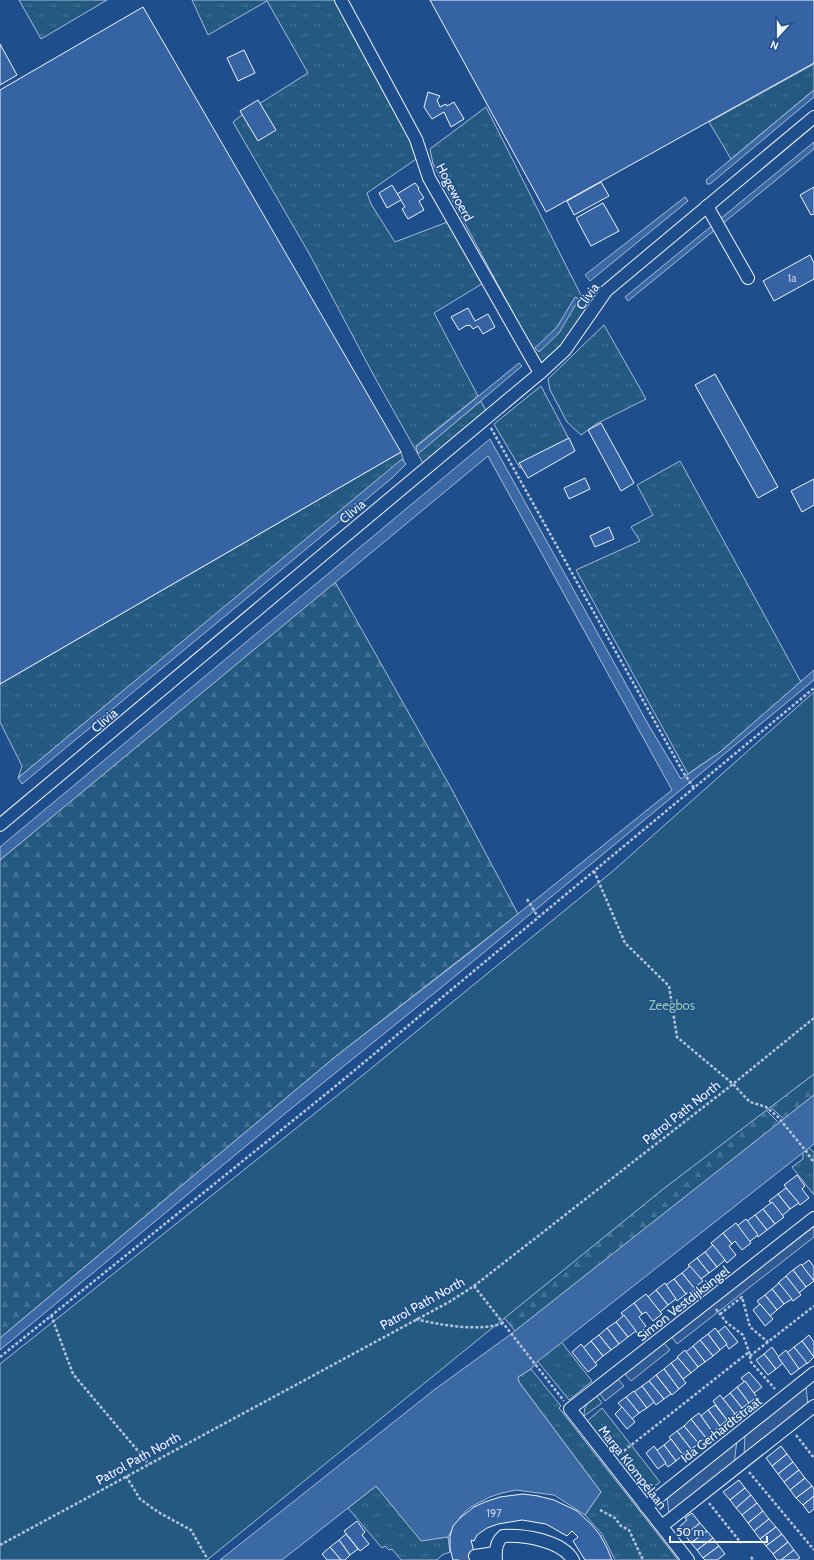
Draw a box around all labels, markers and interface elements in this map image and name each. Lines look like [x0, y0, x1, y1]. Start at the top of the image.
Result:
north arrow [758, 16, 798, 56]
text: N [768, 37, 781, 53]
street label: Hogewoerd [433, 160, 477, 224]
house number: 1a [788, 271, 797, 285]
street label: Clivia [572, 279, 603, 313]
street label: Clivia [336, 495, 369, 527]
street label: Clivia [88, 704, 121, 736]
park label: Zeegbos [649, 997, 696, 1013]
street label: Patrol Path North [639, 1077, 723, 1147]
street label: Simon Vestdijksingel [634, 1262, 733, 1345]
street label: Patrol Path North [377, 1273, 467, 1333]
street label: Ida Gerhardtstraat [677, 1392, 765, 1466]
street label: Marga Klompélaan [595, 1422, 671, 1512]
street label: Patrol Path North [93, 1428, 183, 1488]
house number: 197 [486, 1506, 502, 1520]
scale bar [670, 1518, 767, 1544]
text: 50 m [676, 1524, 704, 1539]

